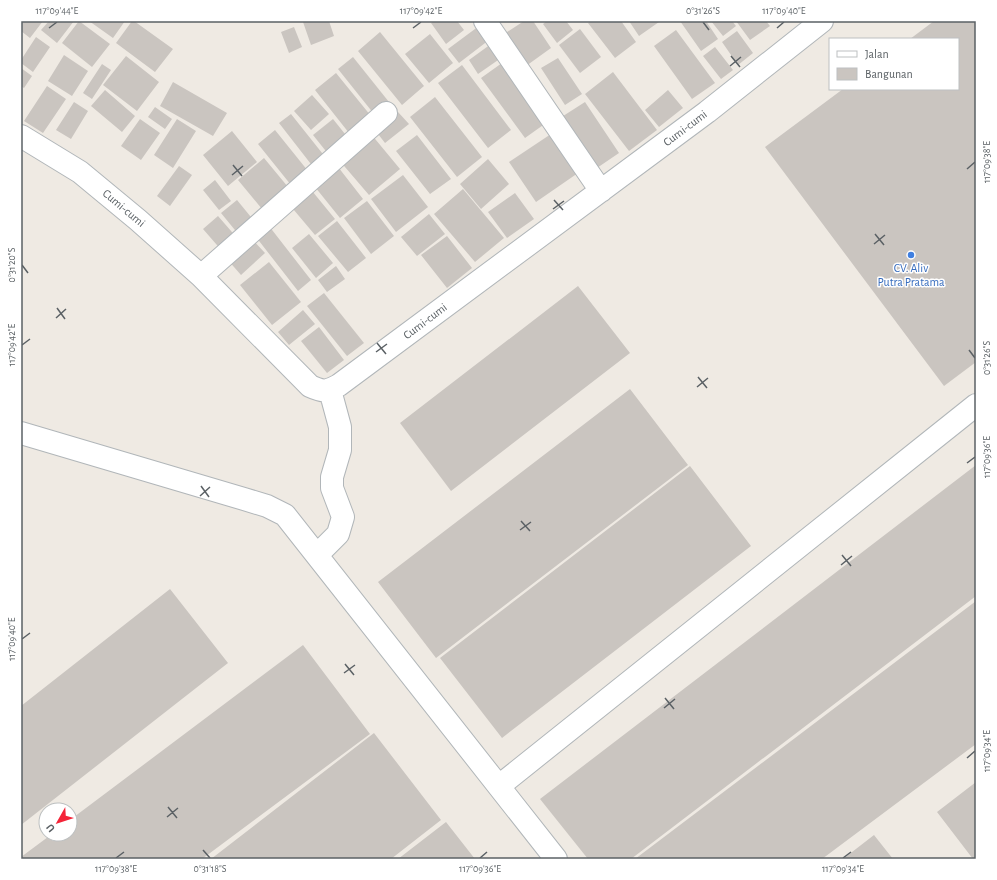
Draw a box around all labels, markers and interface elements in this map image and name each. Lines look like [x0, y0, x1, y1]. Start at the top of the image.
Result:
text: 117°09'44"E [36, 6, 79, 16]
text: 117°09'42"E [400, 6, 442, 16]
text: 0°31'26"S [686, 6, 720, 16]
text: 117°09'40"E [762, 6, 806, 16]
legend [829, 38, 959, 90]
text: Jalan [865, 48, 889, 60]
text: Bangunan [865, 68, 913, 80]
street label: Cumi-cumi [661, 108, 709, 148]
text: 117°09'38"E [982, 141, 992, 183]
street label: Cumi-cumi [100, 187, 148, 229]
text: 0°31'20"S [7, 247, 17, 282]
marker: CV. Aliv Putra Pratama [906, 250, 916, 260]
place label: CV. Aliv Putra Pratama [877, 262, 945, 288]
street label: Cumi-cumi [401, 301, 449, 341]
text: 117°09'42"E [7, 324, 17, 366]
text: 0°31'26"S [982, 341, 992, 375]
text: 117°09'36"E [982, 436, 992, 478]
text: 117°09'40"E [7, 617, 17, 661]
text: 117°09'34"E [982, 730, 992, 772]
north arrow [38, 802, 78, 842]
text: U [44, 822, 57, 834]
text: 117°09'38"E [95, 864, 137, 874]
text: 0°31'18"S [193, 864, 227, 874]
text: 117°09'36"E [459, 864, 501, 874]
text: 117°09'34"E [822, 864, 864, 874]

